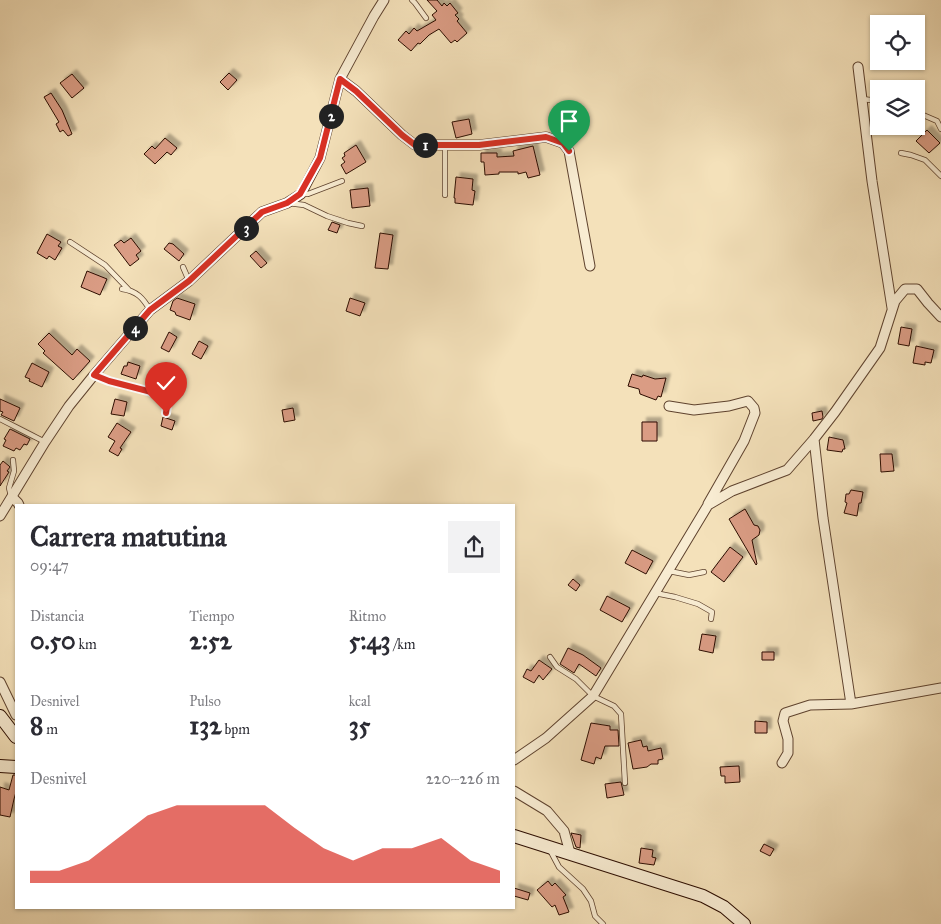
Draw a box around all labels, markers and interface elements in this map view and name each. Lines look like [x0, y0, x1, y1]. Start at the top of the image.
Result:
map controls [870, 15, 925, 135]
button: locate [870, 15, 925, 70]
button: layers [870, 80, 925, 135]
pin [548, 100, 590, 151]
pin: 2 [318, 104, 344, 128]
icon: arrive [555, 107, 583, 135]
text: 2 [328, 108, 335, 125]
pin: 1 [412, 132, 438, 158]
text: 1 [423, 137, 428, 154]
pin: 3 [234, 216, 258, 240]
text: 3 [244, 220, 249, 237]
pin: 4 [122, 316, 148, 340]
text: 4 [132, 320, 139, 337]
pin [145, 362, 187, 413]
icon: check [152, 369, 180, 397]
text: Carrera matutina [30, 519, 227, 554]
button: share [448, 521, 500, 573]
text: 09:47 [30, 556, 69, 575]
text: Distancia [30, 608, 84, 625]
text: Tiempo [189, 608, 234, 625]
text: Ritmo [349, 608, 386, 625]
text: 0.50 [30, 625, 76, 656]
text: 2:52 [189, 625, 232, 656]
text: 5:43 [349, 625, 391, 656]
text: km [76, 636, 97, 653]
text: /km [391, 636, 416, 653]
text: Desnivel [30, 693, 79, 710]
text: Pulso [189, 693, 221, 710]
text: kcal [349, 693, 371, 710]
text: 8 [30, 710, 43, 741]
text: 132 [189, 710, 222, 741]
text: 35 [349, 710, 370, 741]
text: m [43, 721, 58, 738]
text: bpm [222, 721, 250, 738]
text: Desnivel [30, 769, 86, 788]
text: 220–226 m [426, 769, 500, 788]

